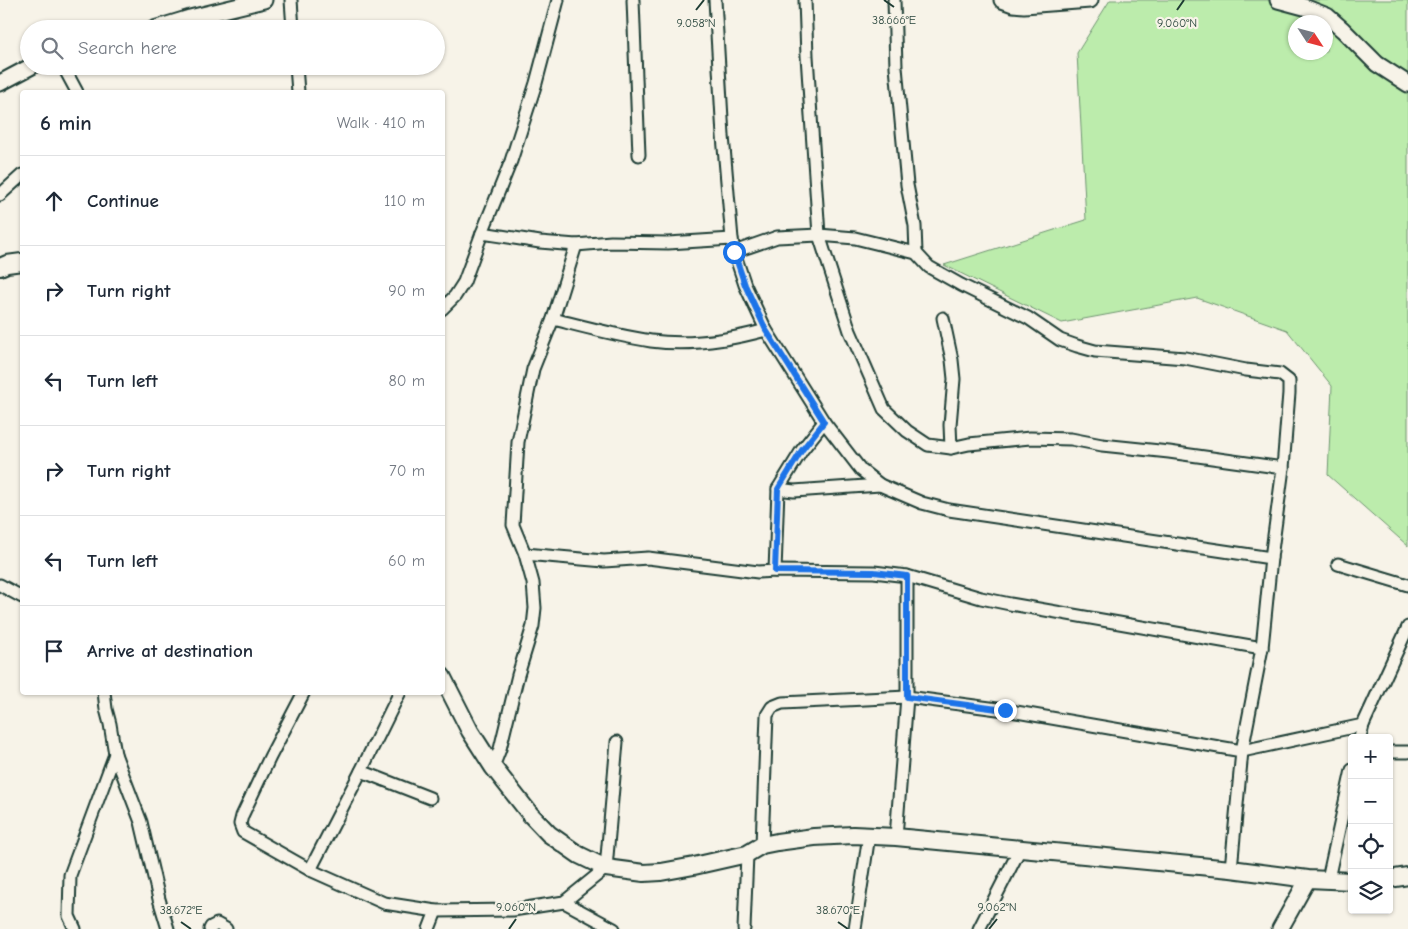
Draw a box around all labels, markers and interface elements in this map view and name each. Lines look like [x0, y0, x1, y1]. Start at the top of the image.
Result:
text: 38.666°E [872, 13, 916, 27]
north arrow [1288, 15, 1333, 60]
text: 9.058°N [676, 16, 716, 30]
text: 9.060°N [1157, 16, 1197, 30]
search box [20, 20, 445, 75]
icon: search [38, 34, 66, 62]
text: Search here [78, 37, 177, 59]
text: 6 min [40, 111, 92, 135]
text: Walk · 410 m [337, 114, 425, 132]
icon: ahead [40, 187, 68, 215]
text: Continue [87, 190, 159, 212]
text: 110 m [384, 192, 425, 210]
route start [723, 241, 746, 264]
icon: right [40, 277, 68, 305]
text: Turn right [87, 280, 171, 302]
text: 90 m [388, 282, 425, 300]
icon: left [40, 367, 68, 395]
text: Turn left [87, 370, 158, 392]
text: 80 m [388, 372, 425, 390]
icon: right [40, 457, 68, 485]
text: Turn right [87, 460, 171, 482]
text: 70 m [389, 462, 425, 480]
icon: left [40, 547, 68, 575]
text: Turn left [87, 550, 158, 572]
text: 60 m [388, 552, 425, 570]
icon: arrive [40, 637, 68, 665]
text: Arrive at destination [87, 640, 253, 662]
route end [994, 699, 1017, 722]
map controls [1348, 734, 1393, 914]
button: + [1348, 734, 1393, 779]
button: − [1348, 779, 1393, 824]
button: locate [1348, 824, 1393, 869]
button: layers [1348, 869, 1393, 914]
text: 9.060°N [496, 900, 536, 914]
text: 9.062°N [977, 900, 1017, 914]
text: 38.672°E [160, 903, 202, 917]
text: 38.670°E [816, 903, 860, 917]

